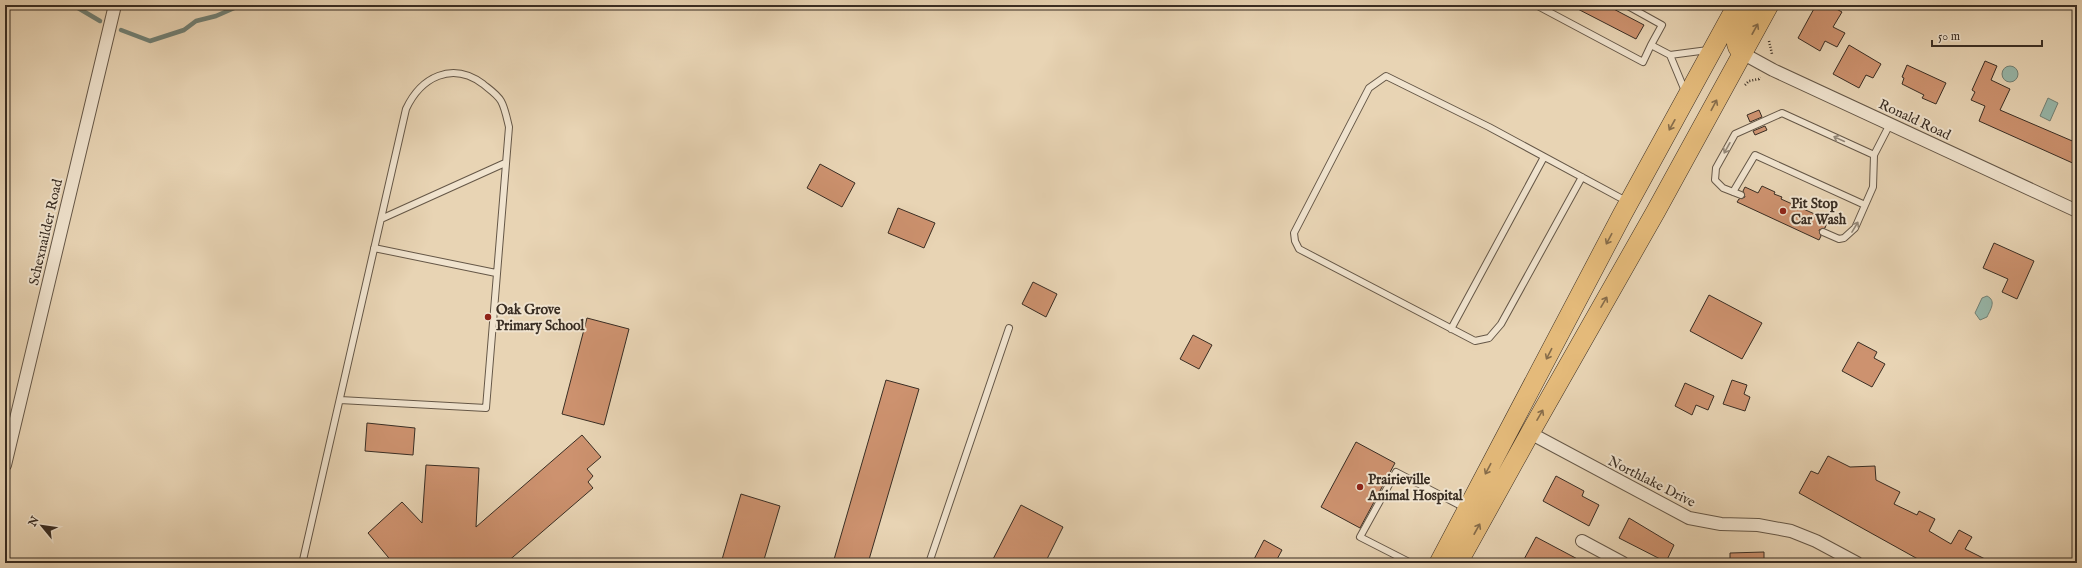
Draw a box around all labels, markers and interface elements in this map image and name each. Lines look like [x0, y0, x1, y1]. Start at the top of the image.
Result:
scale bar [1932, 22, 2042, 48]
one-way arrow [1752, 23, 1760, 35]
text: 50 m [1938, 29, 1960, 44]
street label: Ronald Road [1876, 95, 1954, 145]
one-way arrow [1710, 99, 1718, 111]
one-way arrow [1667, 119, 1675, 131]
one-way arrow [1833, 135, 1845, 142]
one-way arrow [1723, 142, 1731, 154]
street label: Schexnailder Road [25, 177, 67, 287]
place label: Pit Stop Car Wash [1791, 195, 1847, 229]
marker: Pit Stop Car Wash [1778, 206, 1788, 216]
one-way arrow [1851, 221, 1859, 233]
one-way arrow [1605, 233, 1613, 245]
one-way arrow [1601, 296, 1609, 308]
place label: Oak Grove Primary School [496, 301, 586, 335]
marker: Oak Grove Primary School [483, 312, 493, 322]
one-way arrow [1544, 348, 1552, 360]
one-way arrow [1536, 409, 1544, 421]
street label: Northlake Drive [1605, 452, 1699, 512]
one-way arrow [1484, 463, 1492, 475]
place label: Prairieville Animal Hospital [1367, 471, 1464, 505]
marker: Prairieville Animal Hospital [1355, 482, 1365, 492]
north arrow [22, 506, 62, 546]
text: N [25, 514, 43, 530]
one-way arrow [1474, 523, 1481, 535]

